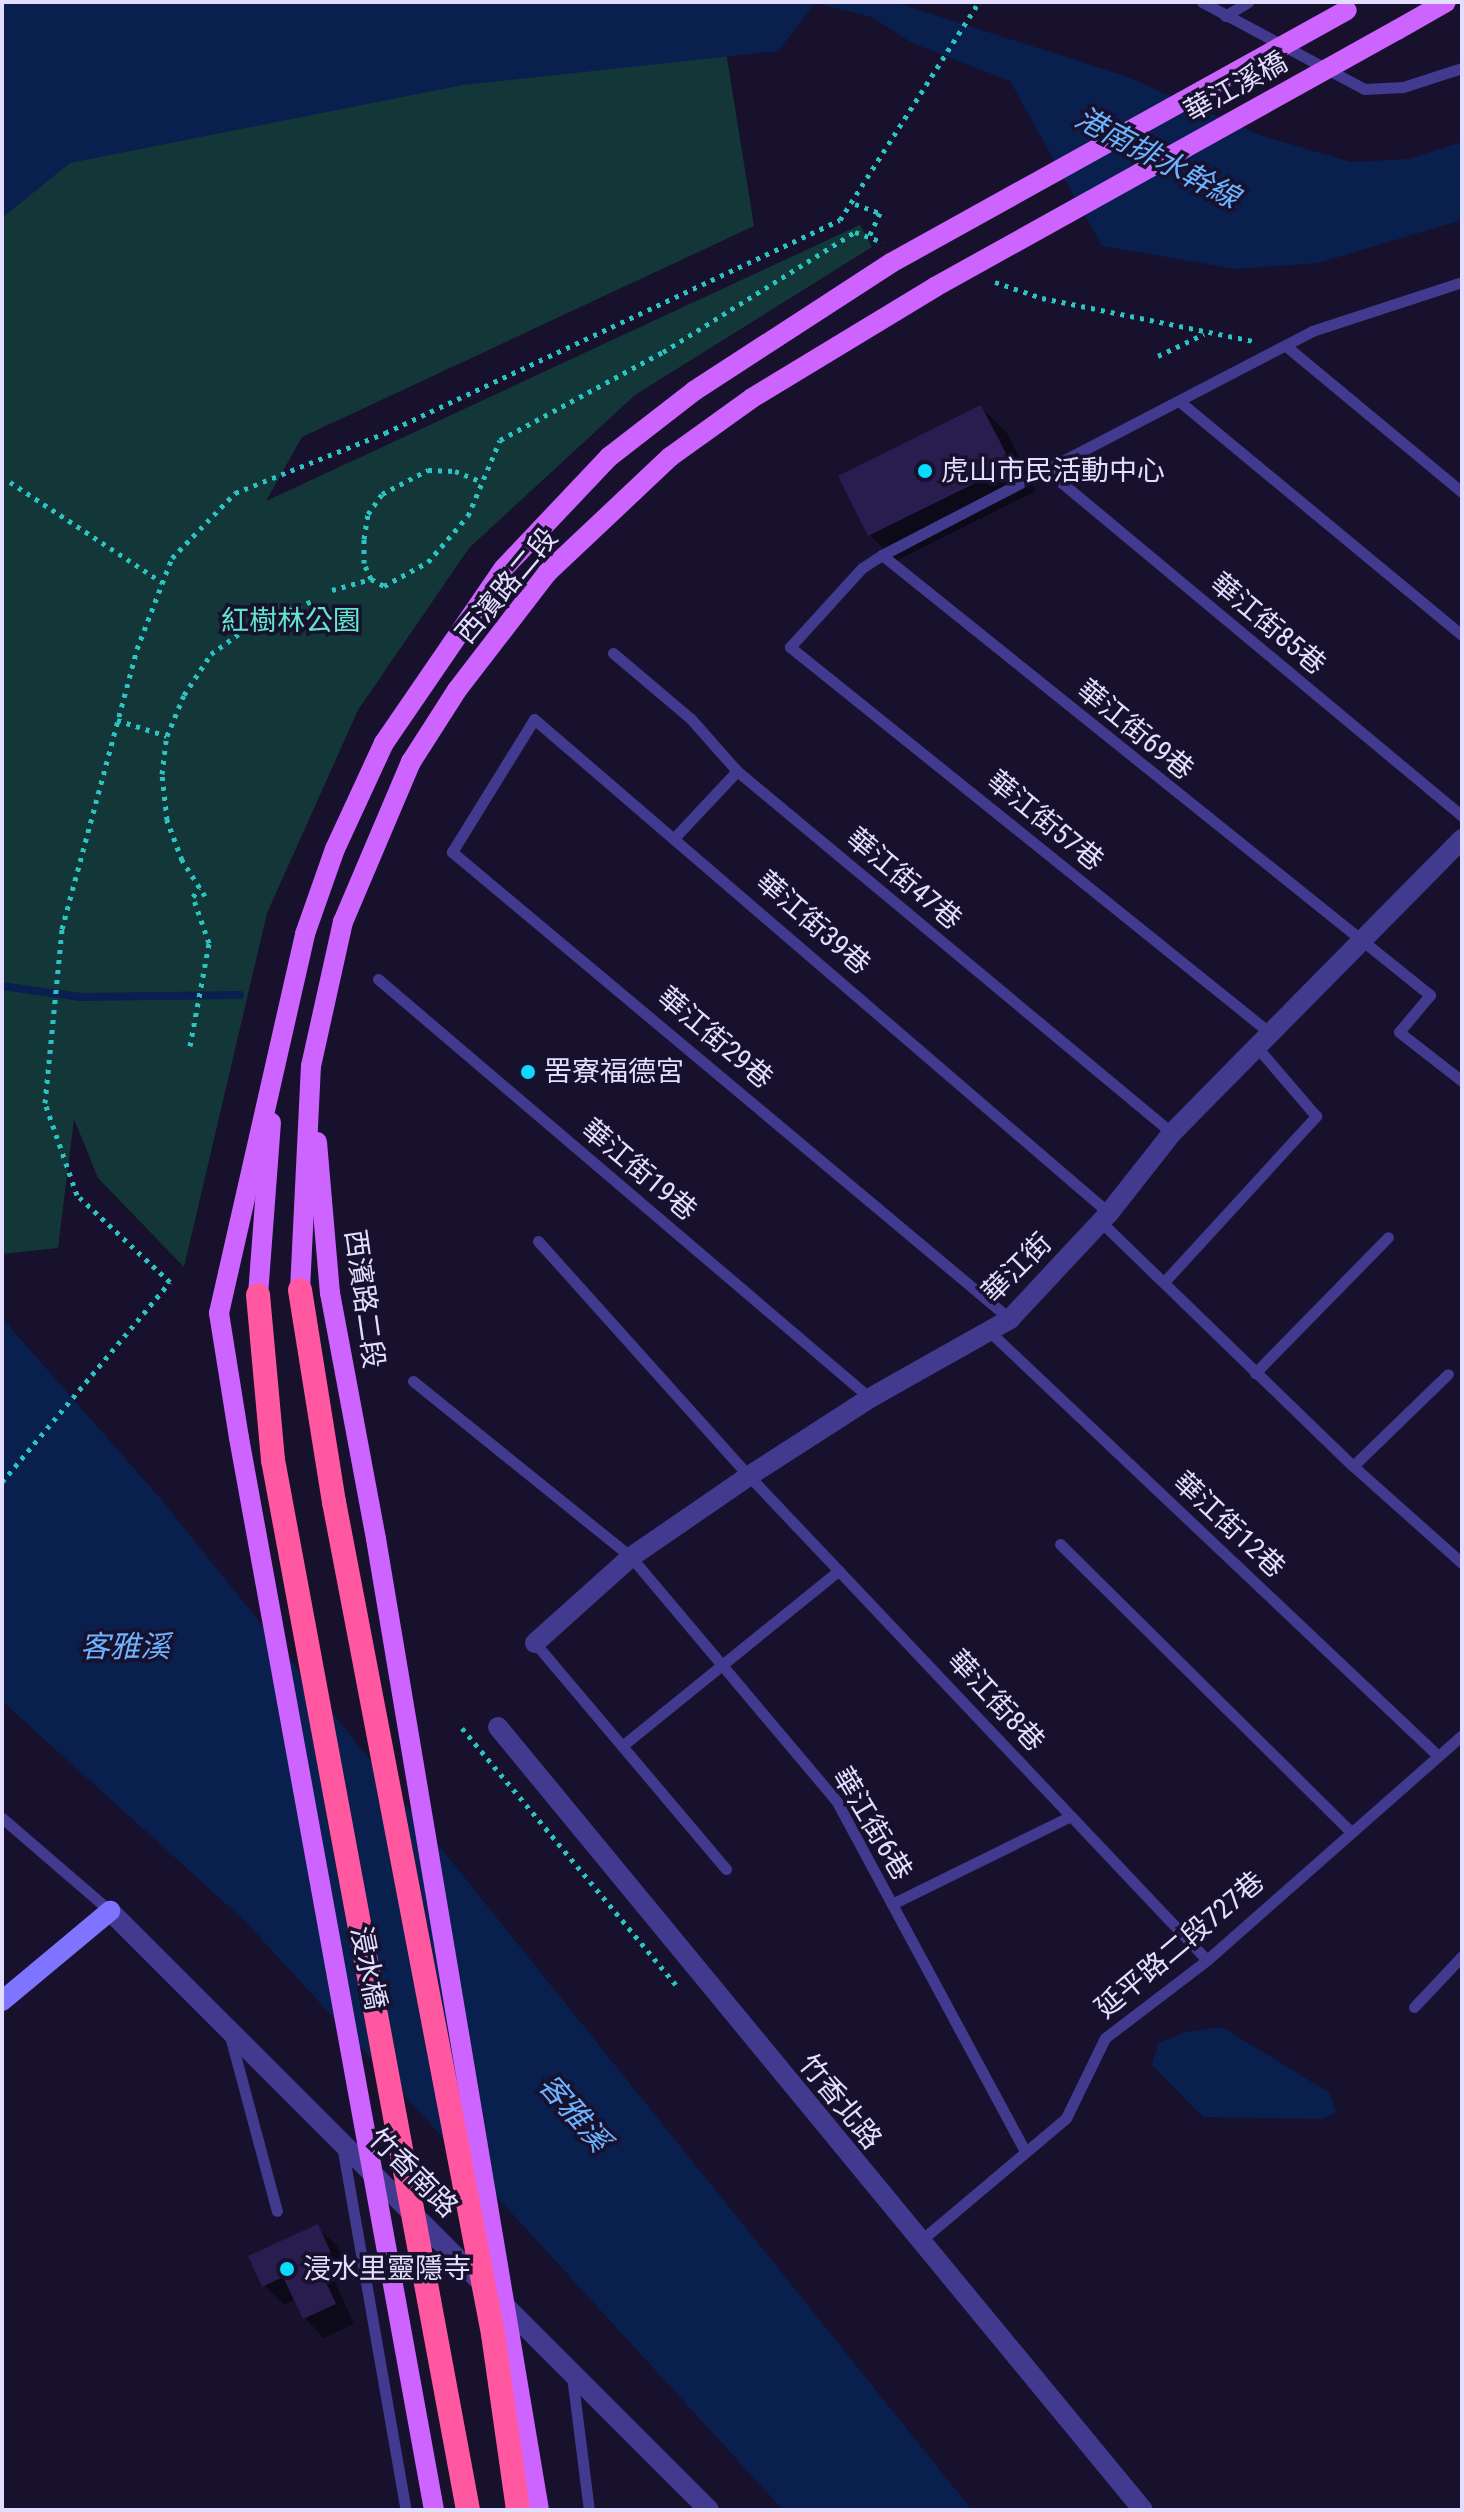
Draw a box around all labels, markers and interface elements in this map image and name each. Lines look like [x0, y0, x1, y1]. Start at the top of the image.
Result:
street label: 華江溪橋 [1179, 45, 1293, 129]
water label: 港南排水幹線 [1069, 100, 1245, 216]
place label: 虎山市民活動中心 [941, 454, 1165, 488]
marker: 虎山市民活動中心 [916, 462, 934, 480]
street label: 西濱路二段 [449, 522, 565, 650]
street label: 華江街85巷 [1204, 566, 1332, 682]
park label: 紅樹林公園 [221, 604, 361, 638]
street label: 華江街69巷 [1070, 673, 1200, 787]
street label: 華江街57巷 [980, 764, 1110, 878]
street label: 華江街47巷 [840, 821, 968, 937]
street label: 華江街39巷 [749, 865, 877, 981]
street label: 華江街29巷 [651, 980, 779, 1096]
place label: 罟寮福德宮 [544, 1055, 684, 1089]
marker: 罟寮福德宮 [519, 1063, 537, 1081]
street label: 華江街19巷 [575, 1112, 703, 1228]
street label: 華江街 [975, 1226, 1059, 1310]
street label: 西濱路二段 [338, 1227, 390, 1371]
street label: 華江街12巷 [1166, 1465, 1292, 1585]
water label: 客雅溪 [80, 1629, 170, 1665]
street label: 華江街8巷 [941, 1644, 1051, 1758]
street label: 華江街6巷 [825, 1761, 919, 1887]
street label: 延平路二段727巷 [1089, 1865, 1271, 2025]
street label: 浸水橋 [343, 1924, 393, 2012]
street label: 竹香北路 [792, 2048, 888, 2156]
water label: 客雅溪 [531, 2067, 617, 2159]
street label: 竹香南路 [362, 2122, 464, 2224]
place label: 浸水里靈隱寺 [303, 2252, 471, 2286]
marker: 浸水里靈隱寺 [278, 2260, 296, 2278]

